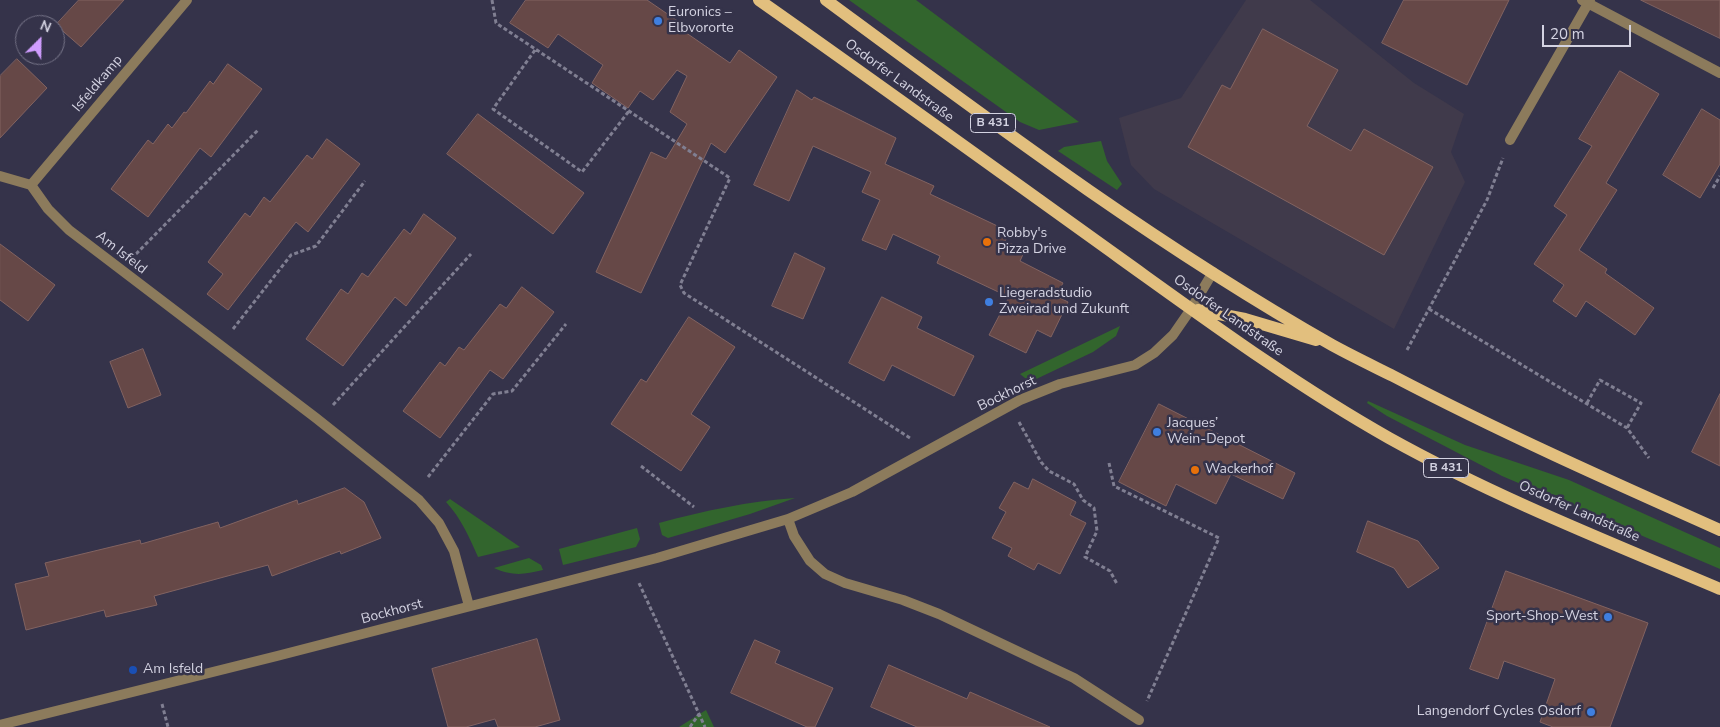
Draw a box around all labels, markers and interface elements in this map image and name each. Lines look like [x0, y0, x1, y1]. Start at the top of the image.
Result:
place label: Euronics – Elbvororte [668, 5, 734, 38]
north arrow [15, 15, 65, 65]
marker: Euronics – Elbvororte [652, 15, 664, 27]
scale bar [1545, 15, 1634, 47]
text: N [37, 16, 54, 37]
text: 20 m [1550, 24, 1585, 44]
street label: Osdorfer Landstraße [841, 36, 957, 126]
street label: Isfeldkamp [69, 52, 127, 116]
road number: B 431 [970, 114, 1016, 132]
place label: Robby's Pizza Drive [997, 226, 1066, 258]
street label: Am Isfeld [92, 228, 150, 278]
marker: Robby's Pizza Drive [981, 236, 993, 248]
street label: Osdorfer Landstraße [1170, 272, 1286, 360]
place label: Liegeradstudio Zweirad und Zukunft [999, 286, 1129, 318]
marker: Liegeradstudio Zweirad und Zukunft [983, 296, 995, 308]
street label: Bockhorst [975, 373, 1039, 415]
place label: Jacques’ Wein-Depot [1167, 416, 1245, 448]
marker: Jacques’ Wein-Depot [1151, 426, 1163, 438]
road number: B 431 [1424, 458, 1468, 478]
place label: Wackerhof [1205, 462, 1273, 478]
marker: Wackerhof [1189, 464, 1201, 476]
street label: Osdorfer Landstraße [1516, 478, 1642, 546]
street label: Bockhorst [359, 596, 425, 628]
place label: Sport-Shop-West [1486, 609, 1598, 625]
marker: Sport-Shop-West [1602, 611, 1614, 623]
place label: Am Isfeld [143, 662, 203, 678]
marker: Am Isfeld [127, 664, 139, 676]
place label: Langendorf Cycles Osdorf [1417, 704, 1581, 720]
marker: Langendorf Cycles Osdorf [1585, 706, 1597, 718]

